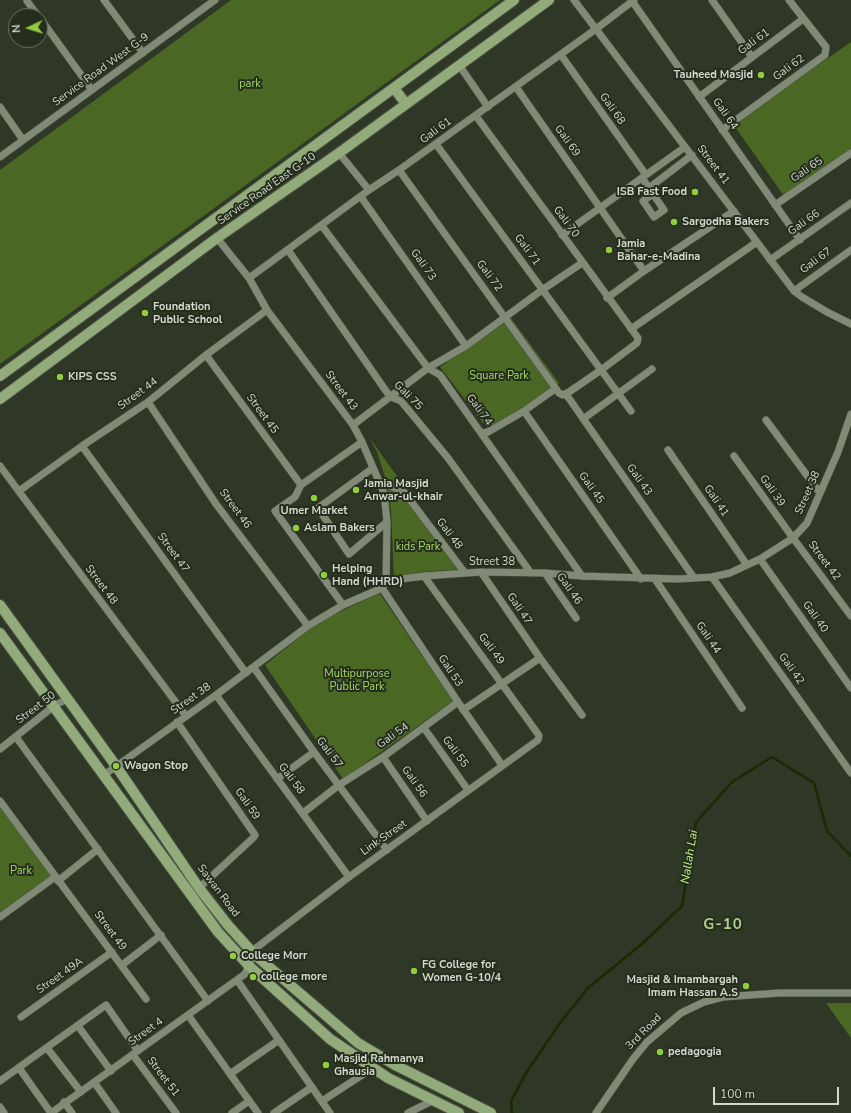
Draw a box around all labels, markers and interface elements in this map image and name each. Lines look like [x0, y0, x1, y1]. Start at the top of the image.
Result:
north arrow [8, 8, 48, 48]
text: N [9, 24, 24, 33]
street label: Gali 61 [736, 26, 772, 58]
street label: Service Road West G-9 [50, 31, 152, 109]
street label: Gali 62 [771, 52, 807, 84]
place label: Tauheed Masjid [674, 68, 753, 82]
marker: Tauheed Masjid [756, 70, 766, 80]
park label: park [239, 77, 261, 91]
street label: Gali 68 [596, 91, 628, 127]
street label: Gali 64 [709, 96, 741, 132]
street label: Gali 61 [418, 115, 454, 147]
street label: Gali 69 [551, 123, 583, 159]
street label: Street 41 [694, 143, 732, 187]
street label: Service Road East G-10 [215, 150, 319, 228]
street label: Gali 65 [789, 155, 825, 185]
place label: ISB Fast Food [617, 185, 687, 199]
marker: ISB Fast Food [690, 187, 700, 197]
street label: Gali 70 [550, 204, 582, 240]
street label: Gali 66 [786, 207, 822, 239]
place label: Sargodha Bakers [682, 215, 769, 229]
marker: Sargodha Bakers [669, 217, 679, 227]
street label: Gali 71 [511, 232, 543, 268]
place label: Jamia Bahar-e-Madina [617, 237, 700, 263]
marker: Jamia Bahar-e-Madina [604, 245, 614, 255]
street label: Gali 67 [798, 245, 834, 277]
street label: Gali 73 [407, 247, 439, 283]
street label: Gali 72 [473, 258, 505, 294]
place label: Foundation Public School [153, 300, 222, 326]
marker: Foundation Public School [140, 308, 150, 318]
street label: Street 43 [322, 369, 360, 413]
park label: Square Park [469, 369, 529, 383]
place label: KIPS CSS [68, 370, 117, 384]
marker: KIPS CSS [55, 372, 65, 382]
street label: Street 44 [115, 375, 161, 413]
street label: Gali 75 [391, 379, 425, 413]
street label: Street 45 [243, 391, 281, 437]
street label: Gali 74 [463, 392, 495, 428]
street label: Gali 43 [623, 462, 655, 498]
street label: Street 38 [793, 469, 823, 517]
street label: Gali 45 [575, 470, 607, 506]
street label: Gali 39 [756, 473, 788, 509]
place label: Jamia Masjid Anwar-ul-khair [364, 477, 443, 503]
street label: Gali 41 [701, 483, 731, 519]
marker: Jamia Masjid Anwar-ul-khair [351, 485, 361, 495]
street label: Street 46 [216, 486, 254, 532]
marker: Umer Market [309, 493, 319, 503]
place label: Umer Market [281, 504, 347, 518]
street label: Gali 48 [433, 516, 465, 552]
place label: Aslam Bakers [304, 521, 375, 535]
marker: Aslam Bakers [291, 523, 301, 533]
street label: Street 47 [154, 530, 192, 576]
street label: Street 42 [805, 539, 843, 583]
park label: kids Park [396, 540, 440, 554]
street label: Street 38 [469, 555, 515, 569]
place label: Helping Hand (HHRD) [332, 562, 403, 588]
street label: Street 48 [82, 563, 120, 607]
marker: Helping Hand (HHRD) [319, 570, 329, 580]
street label: Gali 46 [553, 571, 585, 607]
street label: Gali 47 [504, 591, 534, 627]
street label: Gali 40 [799, 599, 831, 635]
street label: Gali 44 [693, 620, 723, 656]
street label: Gali 49 [475, 631, 507, 667]
street label: Gali 42 [775, 651, 807, 687]
street label: Gali 53 [435, 652, 465, 690]
park label: Multipurpose Public Park [324, 667, 390, 693]
street label: Street 38 [168, 680, 214, 718]
street label: Street 50 [14, 689, 58, 727]
street label: Gali 54 [375, 720, 411, 752]
street label: Gali 55 [439, 734, 471, 770]
street label: Gali 57 [313, 735, 345, 771]
place label: Wagon Stop [124, 759, 188, 773]
marker: Wagon Stop [111, 761, 121, 771]
street label: Gali 58 [275, 761, 307, 797]
street label: Gali 56 [398, 764, 430, 800]
street label: Gali 59 [232, 786, 262, 822]
street label: Link Street [358, 817, 410, 859]
water label: Nallah Lai [679, 829, 701, 885]
street label: Sawan Road [194, 862, 242, 920]
park label: Park [10, 864, 32, 878]
street label: Street 49 [91, 909, 129, 953]
district label: G-10 [703, 916, 743, 934]
place label: College Morr [241, 949, 307, 963]
marker: College Morr [228, 951, 238, 961]
street label: Street 49A [34, 955, 86, 997]
place label: FG College for Women G-10/4 [422, 958, 501, 984]
marker: FG College for Women G-10/4 [409, 966, 419, 976]
place label: college more [261, 970, 327, 984]
marker: college more [248, 972, 258, 982]
place label: Masjid & Imambargah Imam Hassan A.S [627, 973, 738, 999]
marker: Masjid & Imambargah Imam Hassan A.S [741, 981, 751, 991]
street label: 3rd Road [623, 1011, 665, 1053]
street label: Street 4 [126, 1015, 166, 1049]
place label: pedagogia [668, 1045, 722, 1059]
marker: pedagogia [655, 1047, 665, 1057]
place label: Masjid Rahmanya Ghausia [334, 1052, 424, 1078]
street label: Street 51 [144, 1055, 182, 1099]
marker: Masjid Rahmanya Ghausia [321, 1060, 331, 1070]
scale bar [715, 1079, 841, 1105]
text: 100 m [720, 1086, 755, 1102]

